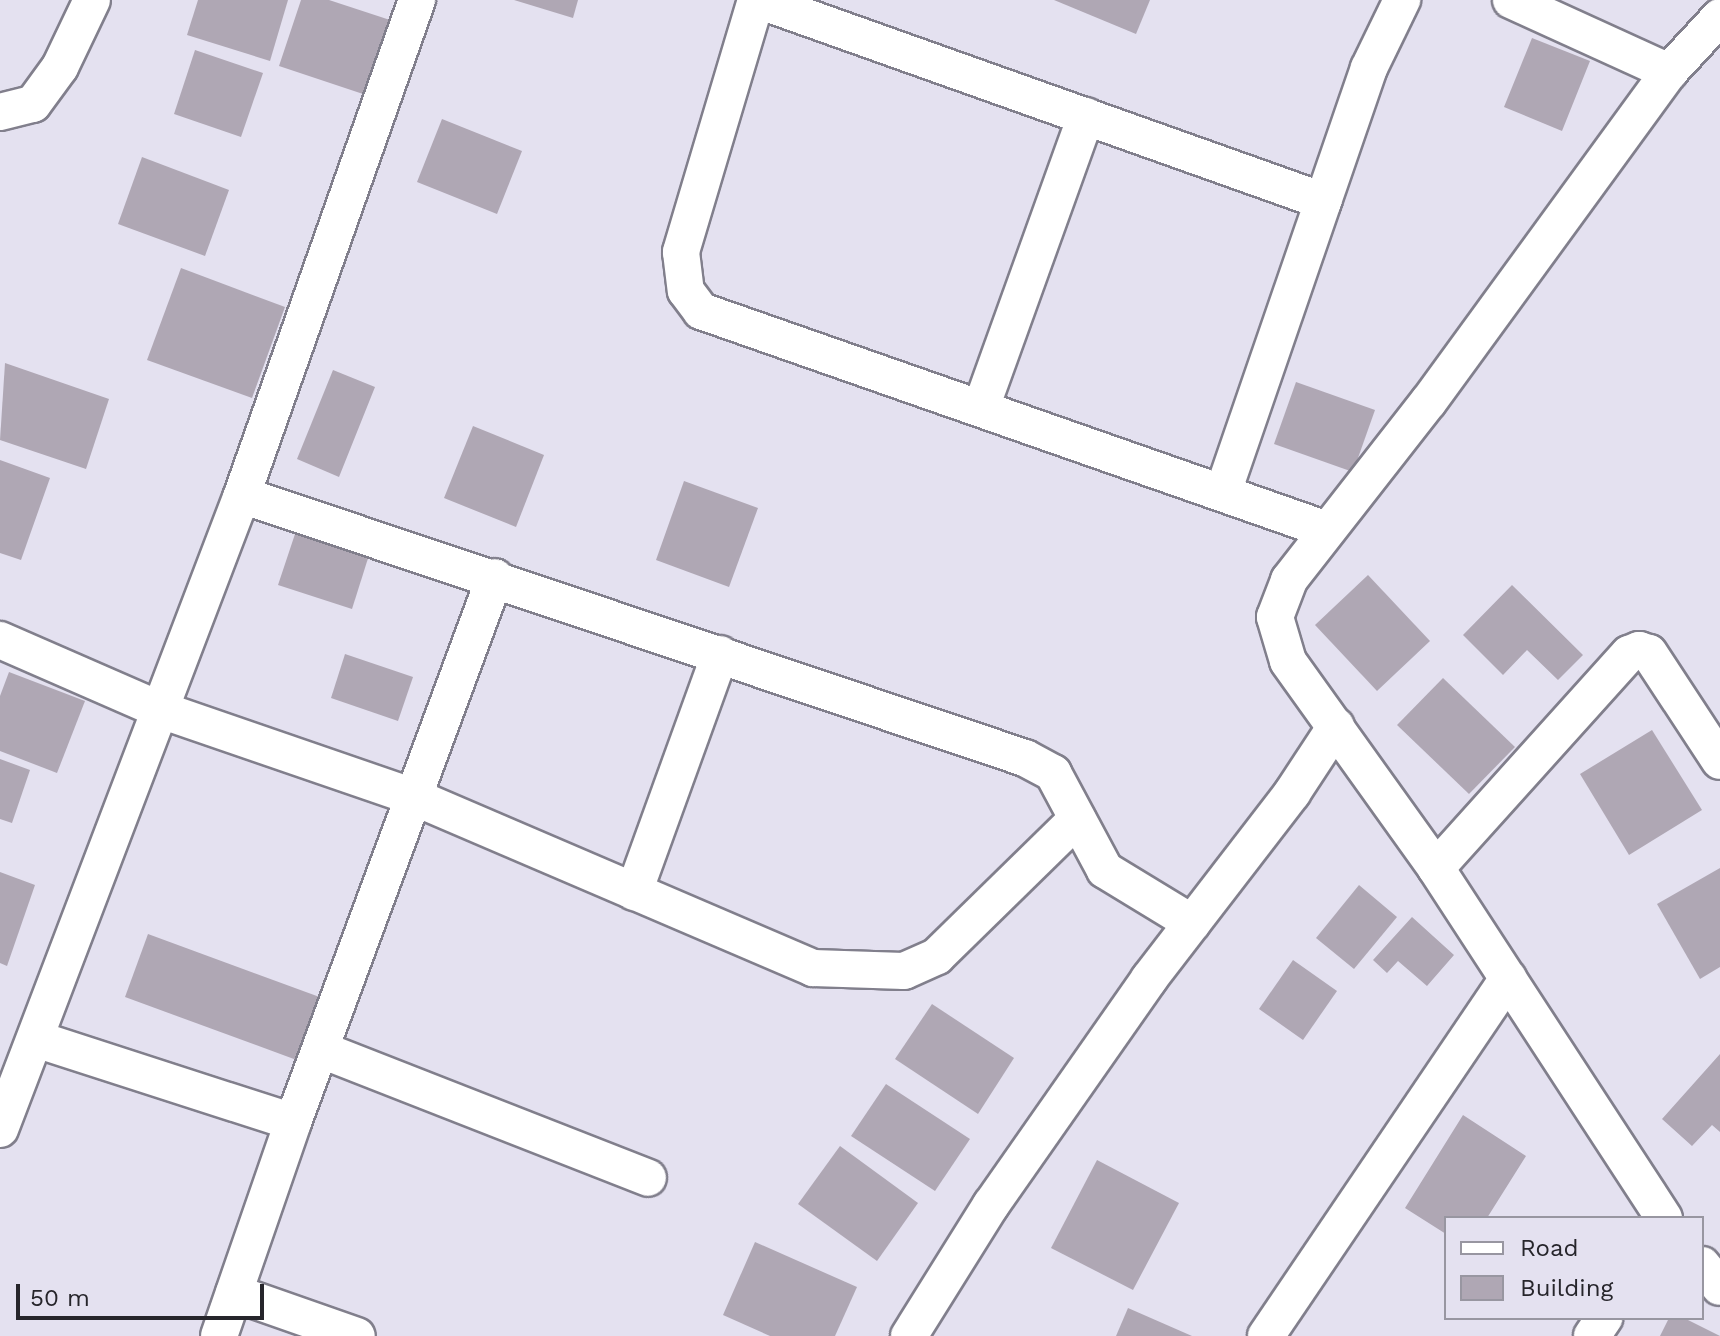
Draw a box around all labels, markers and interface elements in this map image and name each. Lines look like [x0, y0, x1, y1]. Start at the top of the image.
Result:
legend [1444, 1216, 1704, 1320]
text: Road [1520, 1234, 1579, 1262]
scale bar [20, 1268, 268, 1318]
text: Building [1520, 1274, 1613, 1302]
text: 50 m [30, 1284, 90, 1312]

